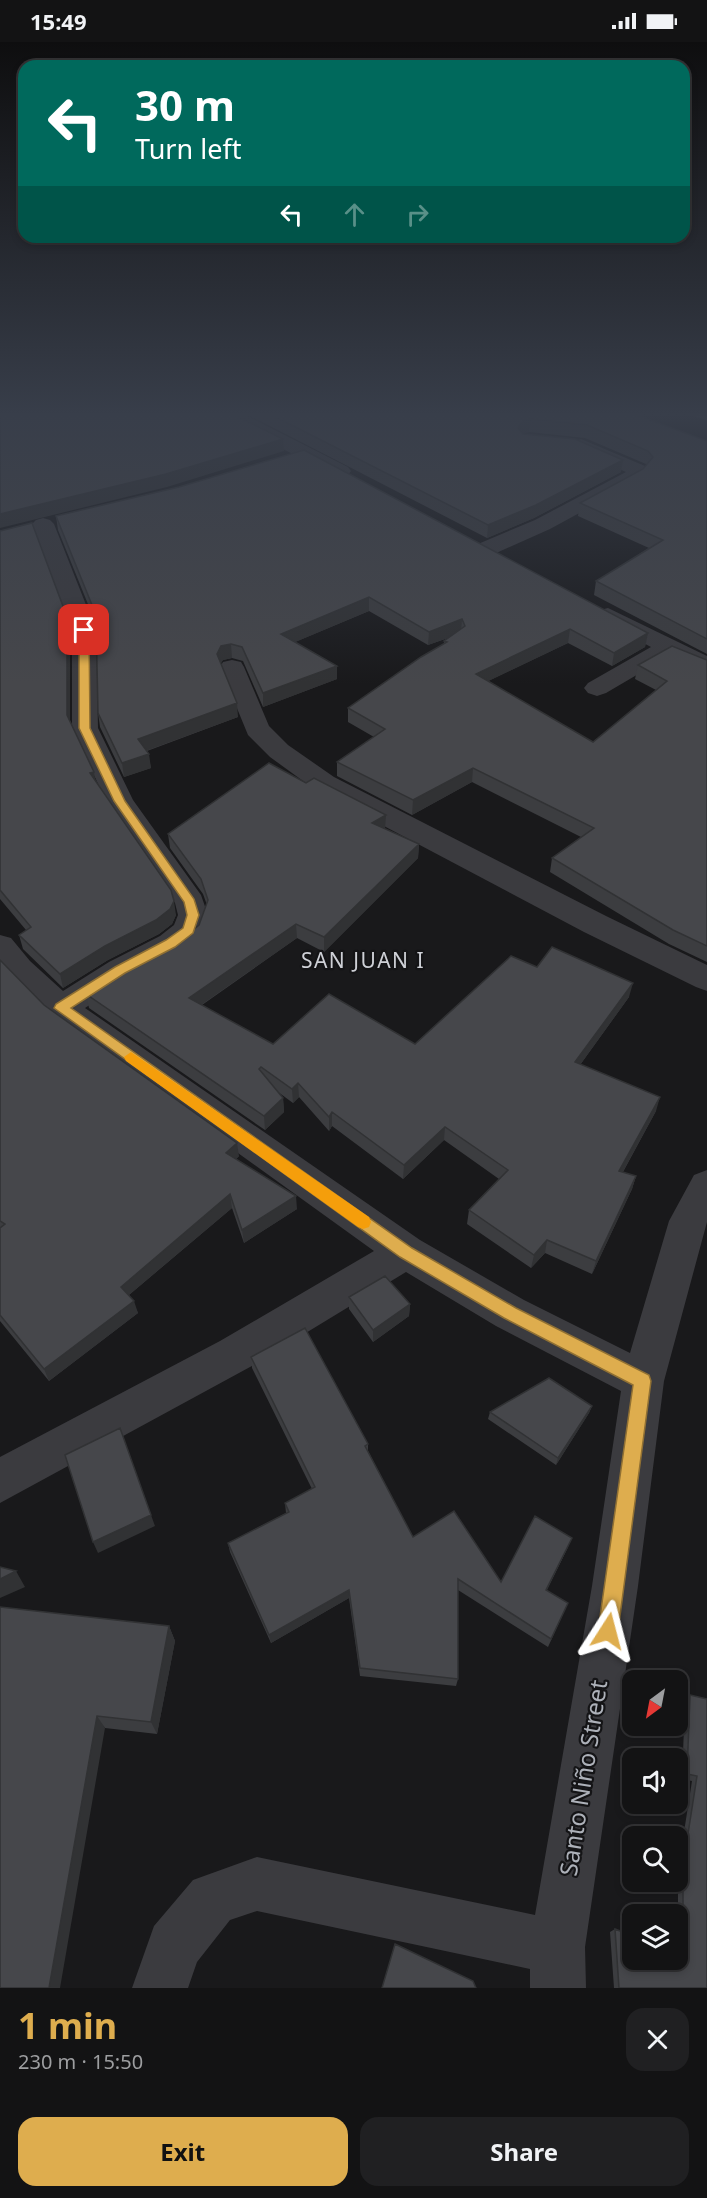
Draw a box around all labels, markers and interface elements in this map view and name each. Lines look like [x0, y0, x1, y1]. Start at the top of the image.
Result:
text: 15:49 [30, 6, 87, 36]
text: 30 m [135, 76, 235, 133]
icon: left [36, 84, 114, 162]
text: Turn left [135, 130, 241, 167]
icon: left [275, 198, 308, 231]
icon: ahead [338, 198, 371, 231]
icon: right [401, 198, 434, 231]
pin [58, 604, 109, 655]
icon: arrive [67, 613, 100, 646]
district label: SAN JUAN I [301, 946, 425, 974]
position arrow [576, 1599, 640, 1663]
north arrow [622, 1670, 688, 1736]
map controls [622, 1670, 688, 1970]
street label: Santo Niño Street [551, 1677, 614, 1878]
button: sound [622, 1748, 688, 1814]
button: search [622, 1826, 688, 1892]
button: layers [622, 1904, 688, 1970]
text: 1 min [18, 2001, 117, 2050]
button: close [626, 2008, 689, 2071]
text: 230 m · 15:50 [18, 2048, 143, 2075]
button: Exit [18, 2117, 348, 2186]
button: Share [360, 2117, 689, 2186]

